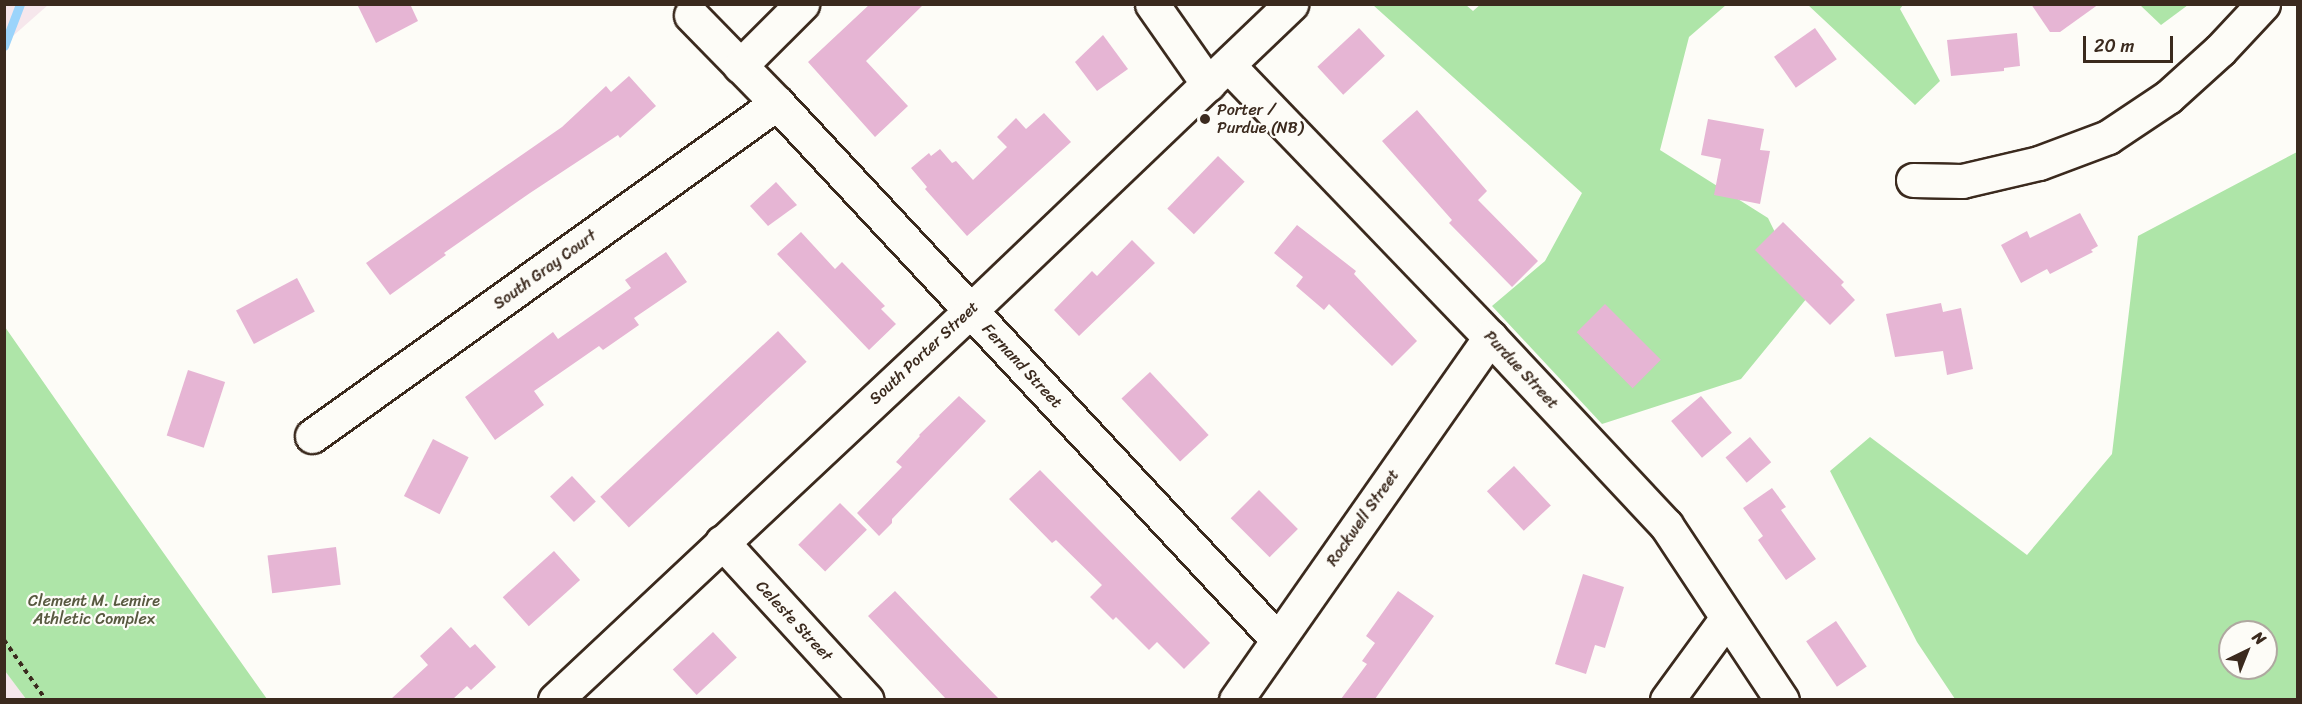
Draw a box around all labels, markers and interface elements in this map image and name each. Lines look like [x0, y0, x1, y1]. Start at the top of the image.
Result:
scale bar [2086, 24, 2176, 62]
text: 20 m [2094, 30, 2134, 62]
place label: Porter / Purdue (NB) [1217, 100, 1303, 138]
marker: Porter / Purdue (NB) [1198, 112, 1212, 126]
street label: South Gray Court [489, 226, 601, 314]
street label: South Porter Street [865, 297, 983, 409]
street label: Fernand Street [978, 320, 1066, 412]
street label: Purdue Street [1480, 327, 1562, 413]
street label: Rockwell Street [1323, 466, 1403, 570]
street label: Celeste Street [752, 577, 836, 665]
park label: Clement M. Lemire Athletic Complex [28, 591, 160, 629]
north arrow [2218, 620, 2278, 680]
text: N [2245, 624, 2273, 652]

